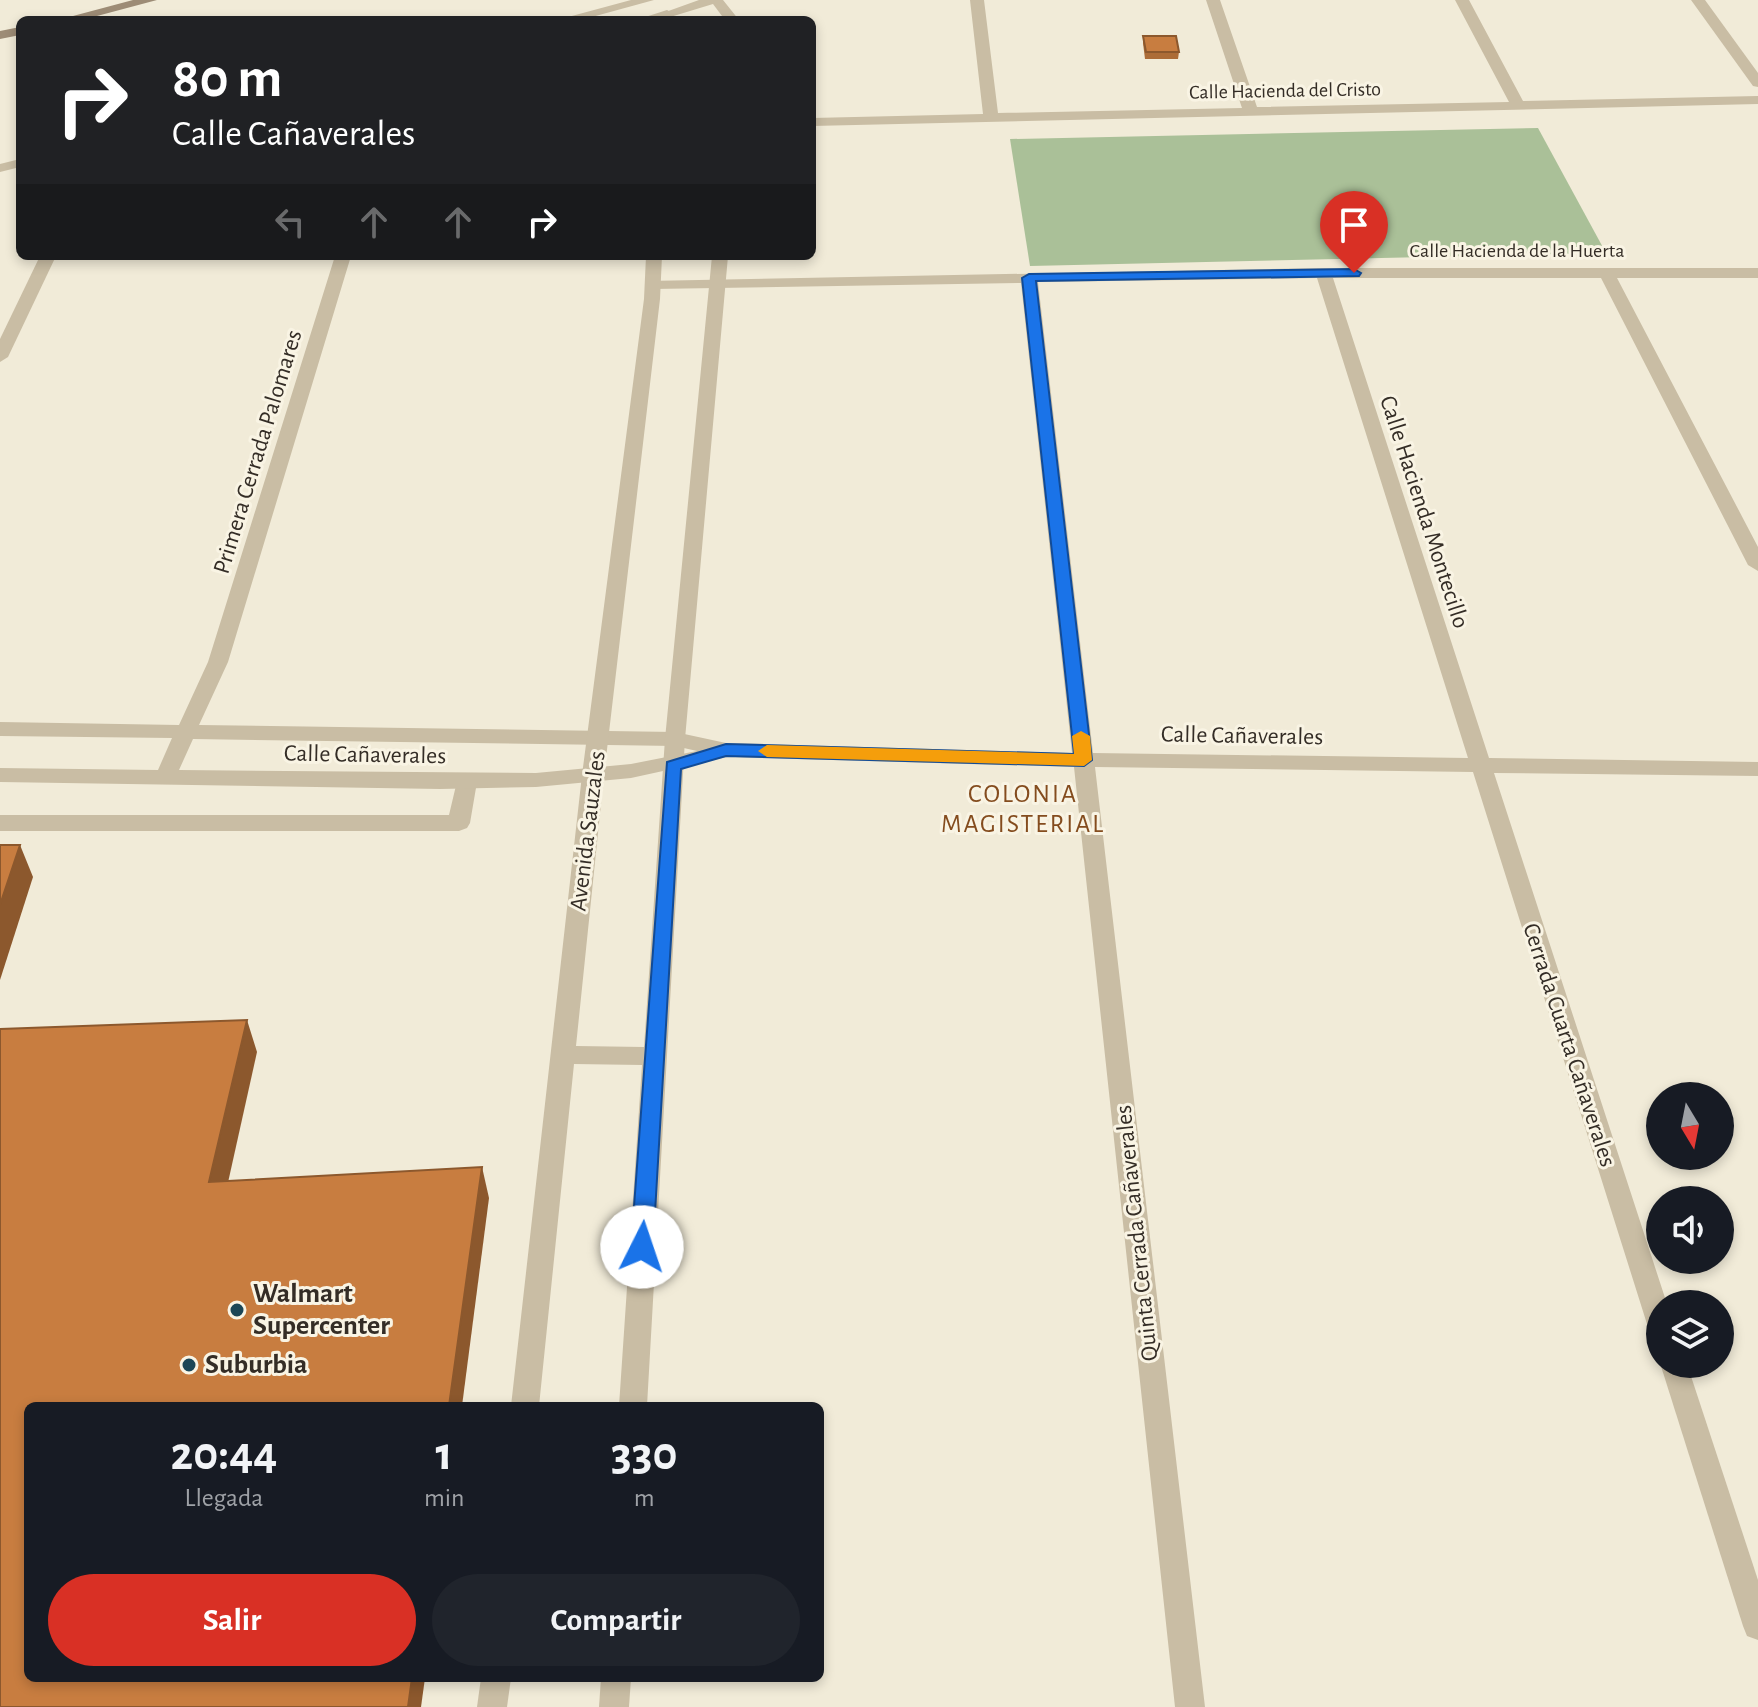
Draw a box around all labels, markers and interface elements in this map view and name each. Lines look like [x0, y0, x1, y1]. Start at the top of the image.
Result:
icon: right [40, 48, 144, 152]
text: 80 m [172, 51, 282, 107]
street label: Calle Hacienda del Cristo [1189, 79, 1381, 103]
text: Calle Cañaverales [172, 116, 415, 152]
pin [1320, 191, 1388, 273]
icon: left [268, 200, 312, 244]
icon: ahead [352, 200, 396, 244]
icon: ahead [436, 200, 480, 244]
icon: right [520, 200, 564, 244]
icon: arrive [1332, 203, 1376, 247]
street label: Calle Hacienda de la Huerta [1410, 241, 1624, 261]
street label: Primera Cerrada Palomares [209, 327, 307, 577]
street label: Calle Hacienda Montecillo [1375, 393, 1473, 631]
street label: Calle Cañaverales [1161, 723, 1323, 749]
street label: Calle Cañaverales [284, 742, 446, 768]
street label: Avenida Sauzales [566, 750, 610, 912]
district label: COLONIA MAGISTERIAL [941, 781, 1105, 837]
street label: Cerrada Cuarta Cañaverales [1518, 920, 1620, 1170]
north arrow [1646, 1082, 1734, 1170]
map controls [1646, 1082, 1734, 1378]
street label: Quinta Cerrada Cañaverales [1112, 1104, 1162, 1362]
button: sound [1646, 1186, 1734, 1274]
position arrow [600, 1205, 684, 1289]
place label: Walmart Supercenter [253, 1280, 390, 1340]
button: layers [1646, 1290, 1734, 1378]
marker: Walmart Supercenter [228, 1301, 246, 1319]
place label: Suburbia [205, 1351, 308, 1379]
marker: Suburbia [180, 1356, 198, 1374]
text: 20:44 [171, 1431, 277, 1479]
text: 1 [436, 1431, 453, 1479]
text: 330 [611, 1431, 677, 1479]
text: Llegada [185, 1485, 263, 1511]
text: min [424, 1485, 465, 1511]
text: m [634, 1485, 655, 1511]
button: Salir [48, 1574, 416, 1666]
button: Compartir [432, 1574, 800, 1666]

